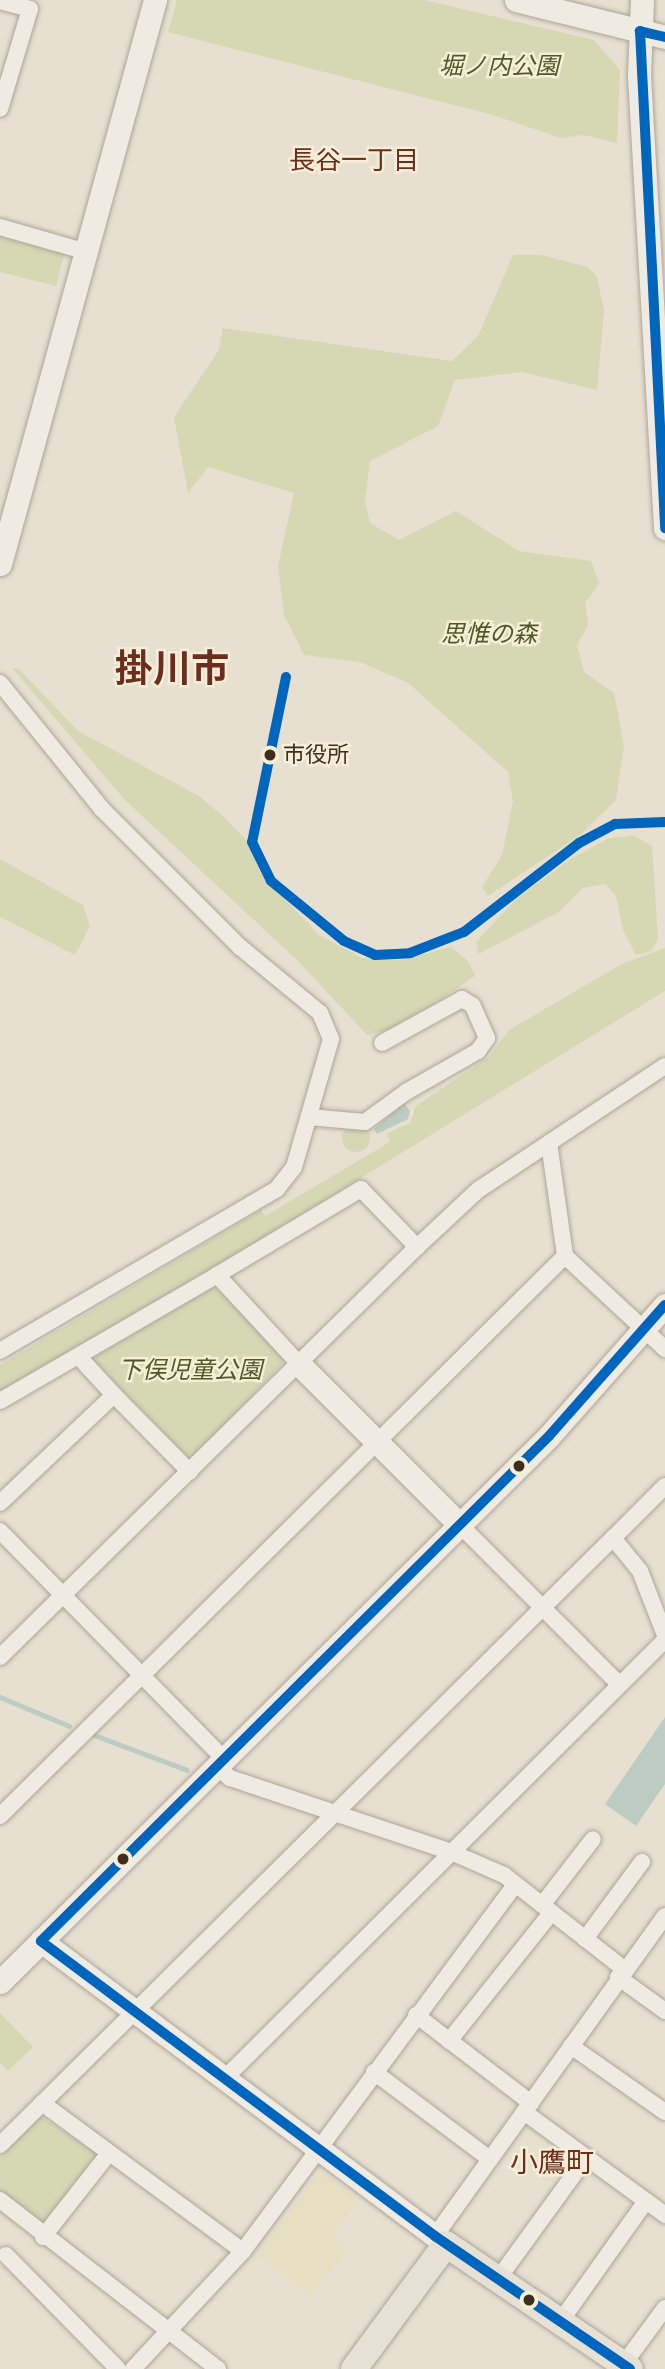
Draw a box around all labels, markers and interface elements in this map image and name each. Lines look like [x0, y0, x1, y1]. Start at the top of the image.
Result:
park label: 堀ノ内公園 [439, 53, 559, 81]
district label: 長谷一丁目 [289, 145, 419, 177]
park label: 思惟の森 [441, 621, 537, 649]
district label: 掛川市 [115, 647, 229, 693]
place label: 市役所 [283, 742, 349, 768]
marker: 市役所 [263, 748, 277, 762]
park label: 下俣児童公園 [118, 1357, 262, 1385]
unlabelled marker [512, 1459, 526, 1473]
unlabelled marker [116, 1852, 130, 1866]
district label: 小鷹町 [510, 2146, 594, 2180]
unlabelled marker [522, 2293, 536, 2307]

